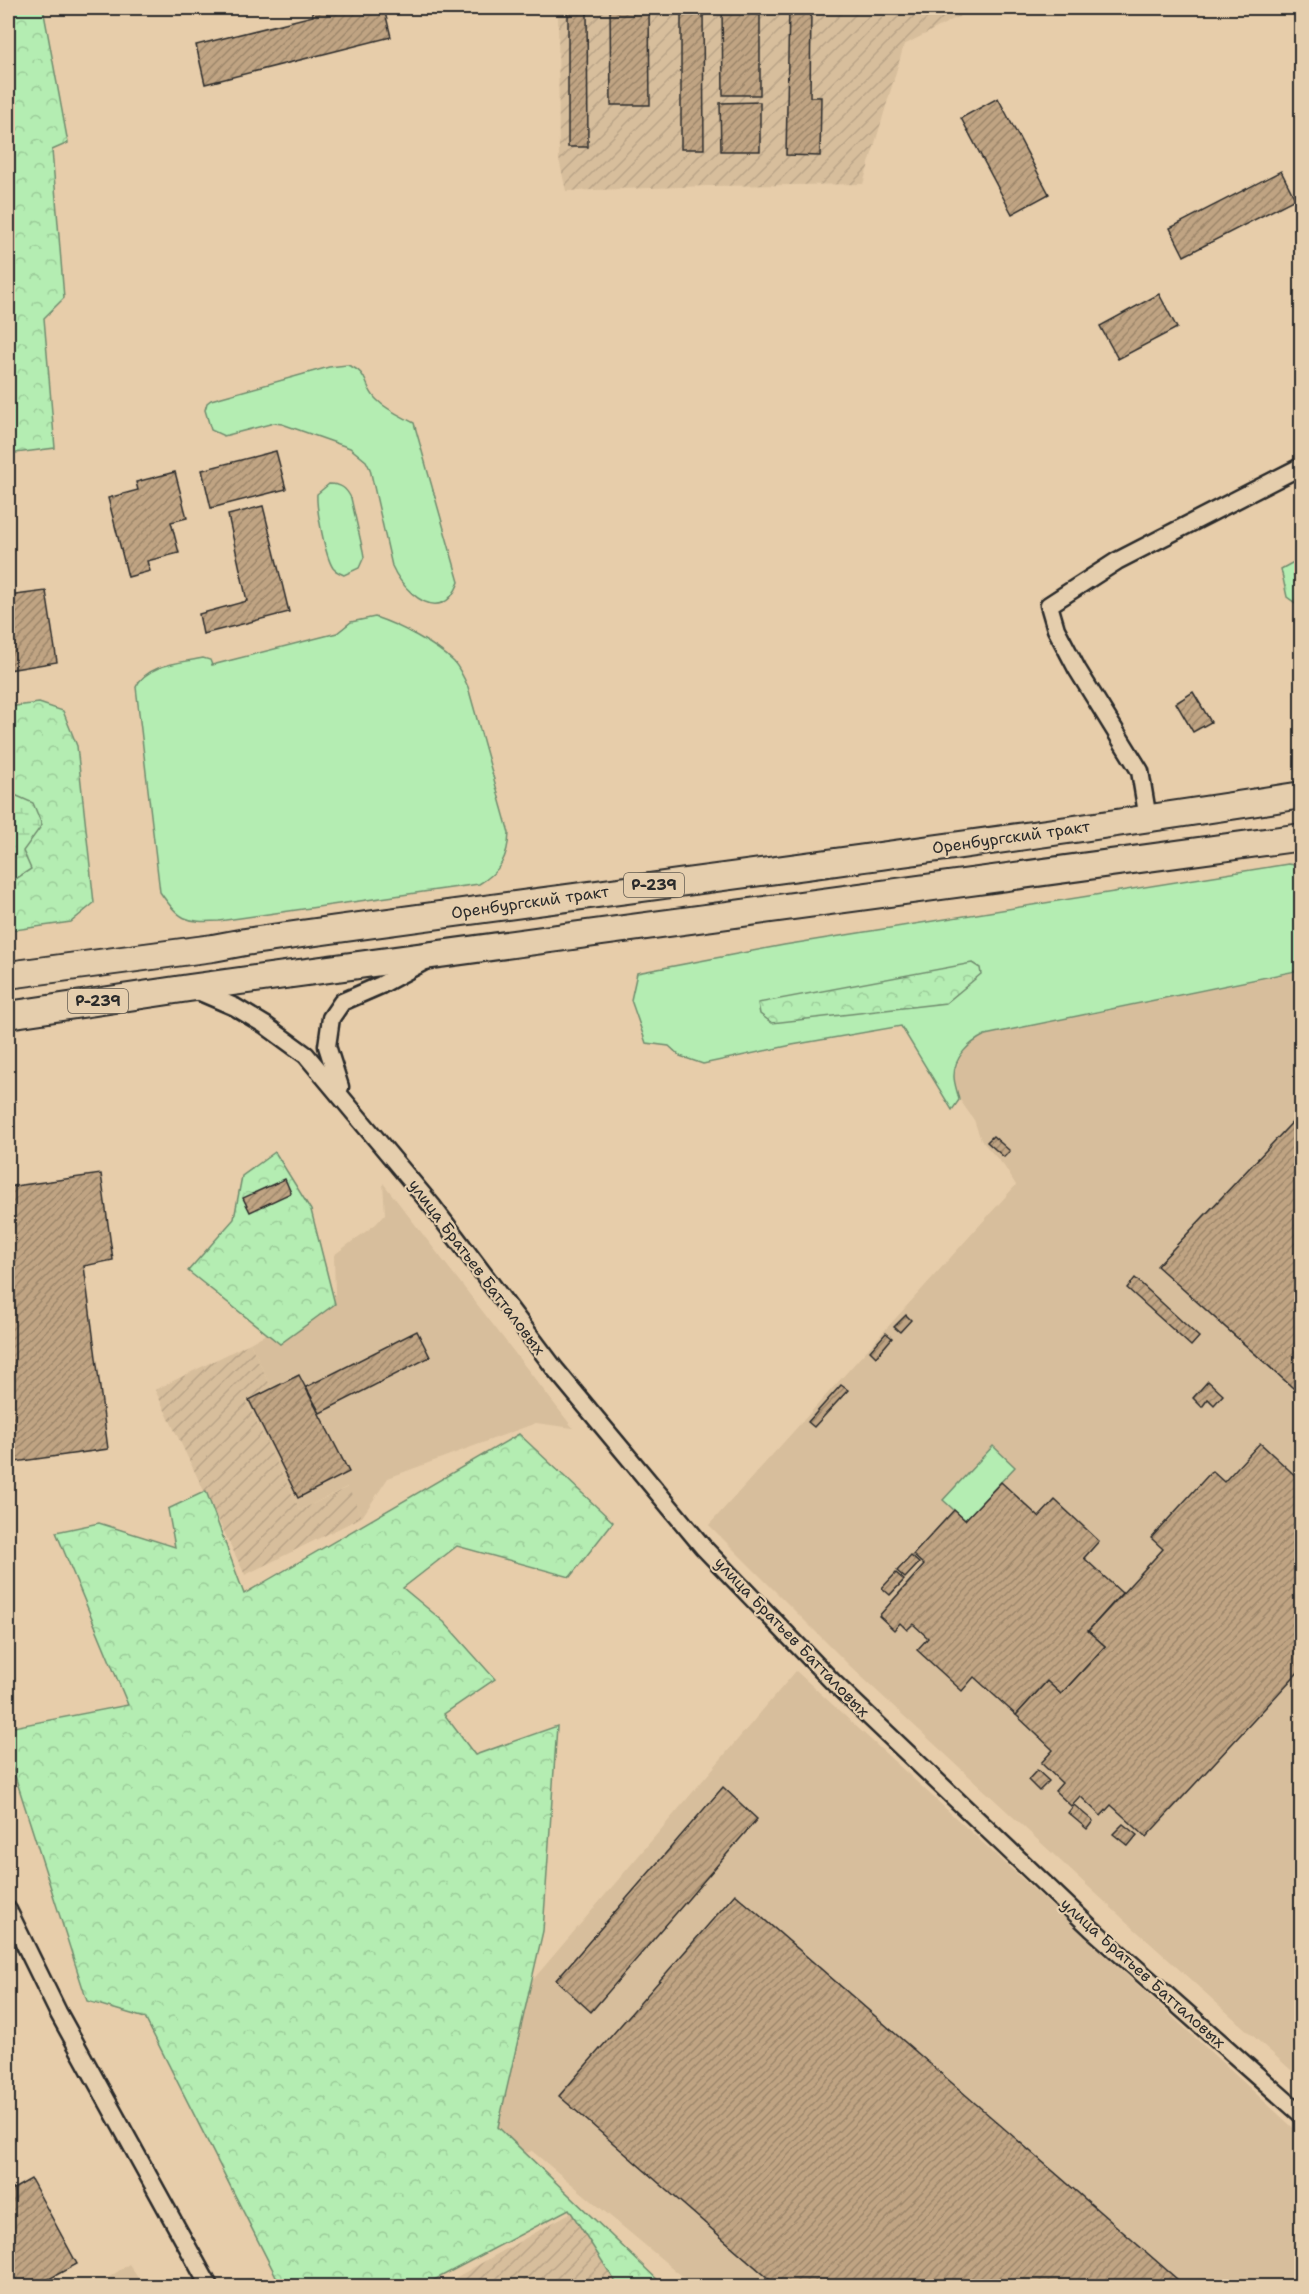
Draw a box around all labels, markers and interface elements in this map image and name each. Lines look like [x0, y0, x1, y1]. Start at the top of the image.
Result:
street label: Оренбургский тракт [931, 815, 1092, 858]
road number: Р-239 [624, 873, 684, 897]
street label: Оренбургский тракт [450, 880, 611, 923]
road number: Р-239 [68, 989, 128, 1013]
street label: улица Братьев Батталовых [404, 1175, 550, 1359]
street label: улица Братьев Батталовых [710, 1552, 874, 1722]
street label: улица Братьев Батталовых [1056, 1893, 1230, 2053]

